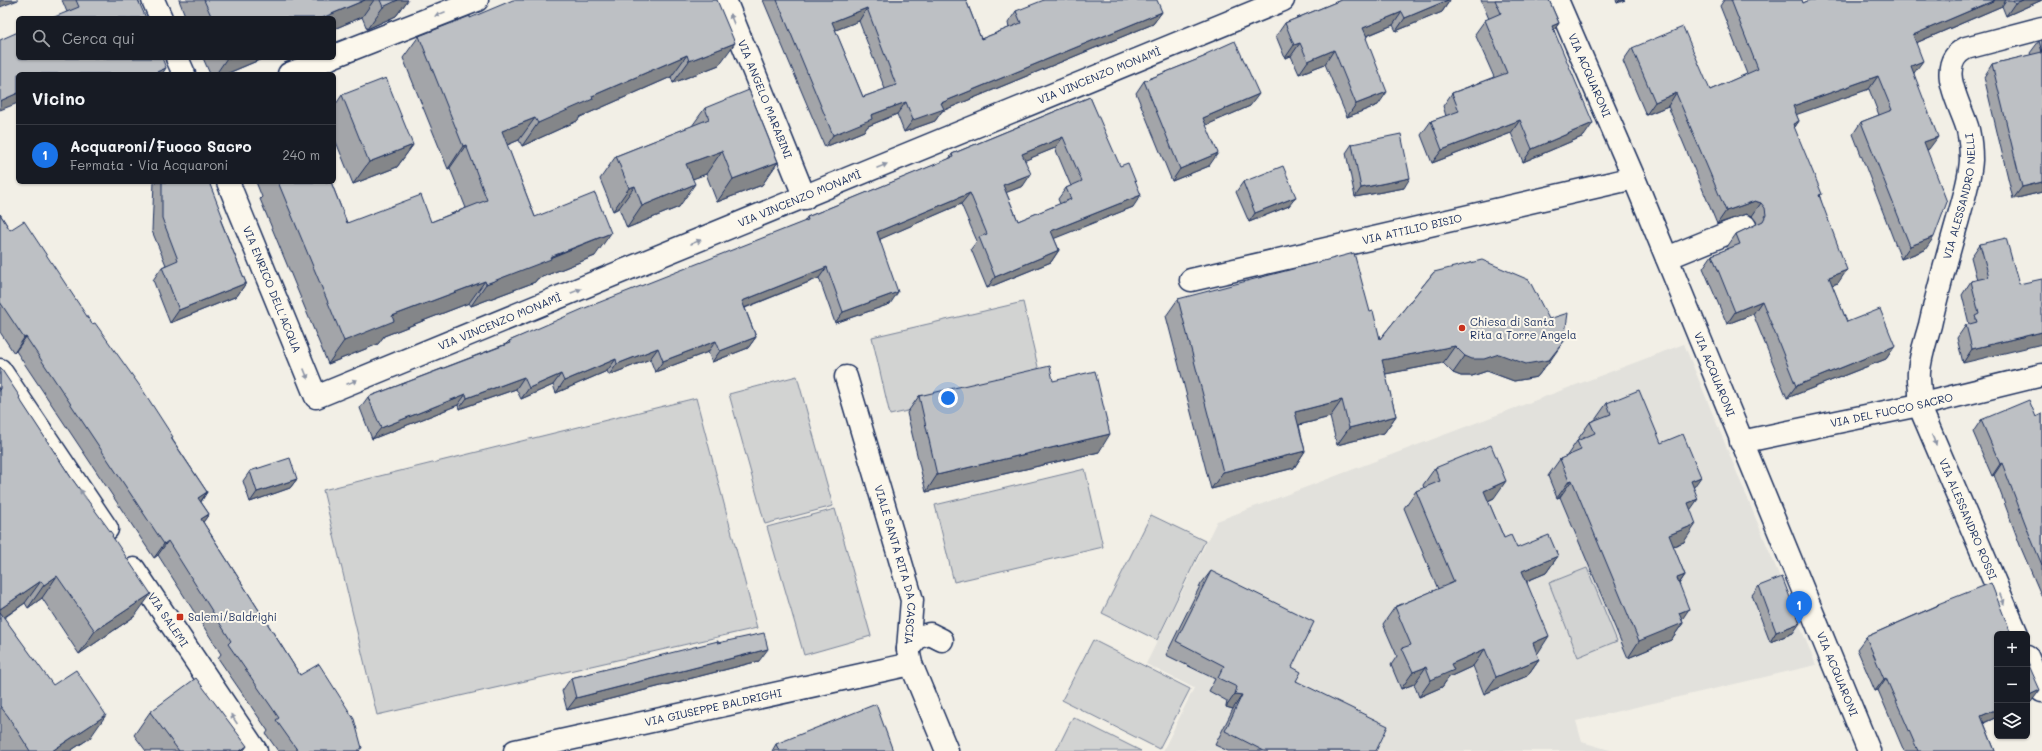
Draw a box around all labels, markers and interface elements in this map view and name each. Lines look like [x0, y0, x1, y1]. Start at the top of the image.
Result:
one-way arrow [434, 12, 446, 18]
one-way arrow [729, 12, 735, 24]
search box [16, 16, 336, 60]
icon: search [30, 27, 52, 49]
text: Cerca qui [62, 28, 135, 48]
street label: VIA ACQUARONI [1565, 31, 1615, 120]
street label: VIA ANGELO MARABINI [735, 37, 796, 161]
street label: VIA VINCENZO MONAMÌ [1035, 43, 1163, 107]
text: Vicino [32, 87, 85, 109]
street label: VIA ALESSANDRO NELLI [1939, 132, 1978, 261]
text: Acquaroni/Fuoco Sacro [70, 136, 252, 156]
text: 1 [42, 146, 48, 163]
text: 240 m [283, 146, 320, 163]
text: Fermata · Via Acquaroni [70, 156, 228, 173]
one-way arrow [876, 163, 887, 169]
street label: VIA VINCENZO MONAMÌ [735, 166, 863, 230]
street label: VIA ATTILIO BISIO [1361, 210, 1464, 247]
street label: VIA ENRICO DELL'ACQUA [240, 223, 305, 355]
one-way arrow [691, 239, 702, 245]
one-way arrow [571, 288, 582, 294]
street label: VIA VINCENZO MONAMÌ [436, 289, 564, 353]
place label: Chiesa di Santa Rita a Torre Angela [1470, 314, 1577, 342]
marker: Chiesa di Santa Rita a Torre Angela [1457, 323, 1467, 333]
street label: VIA ACQUARONI [1691, 329, 1739, 419]
one-way arrow [304, 368, 310, 380]
one-way arrow [346, 379, 358, 386]
your location [938, 388, 958, 408]
street label: VIA DEL FUOCO SACRO [1829, 389, 1955, 430]
one-way arrow [1932, 435, 1938, 447]
street label: VIA ALESSANDRO ROSSI [1936, 456, 2001, 582]
street label: VIALE SANTA RITA DA CASCIA [871, 483, 920, 645]
one-way arrow [80, 489, 87, 500]
street label: VIA SALEMI [145, 589, 192, 650]
pin: 1 [1786, 591, 1812, 624]
one-way arrow [1999, 593, 2005, 604]
place label: Salemi/Baldrighi [188, 609, 277, 624]
marker: Salemi/Baldrighi [175, 612, 185, 622]
street label: VIA ACQUARONI [1814, 629, 1862, 718]
map controls [1994, 631, 2030, 739]
button: + [1994, 631, 2030, 667]
button: − [1994, 667, 2030, 703]
street label: VIA GIUSEPPE BALDRIGHI [643, 685, 783, 729]
button: layers [1994, 703, 2030, 739]
one-way arrow [230, 713, 238, 724]

